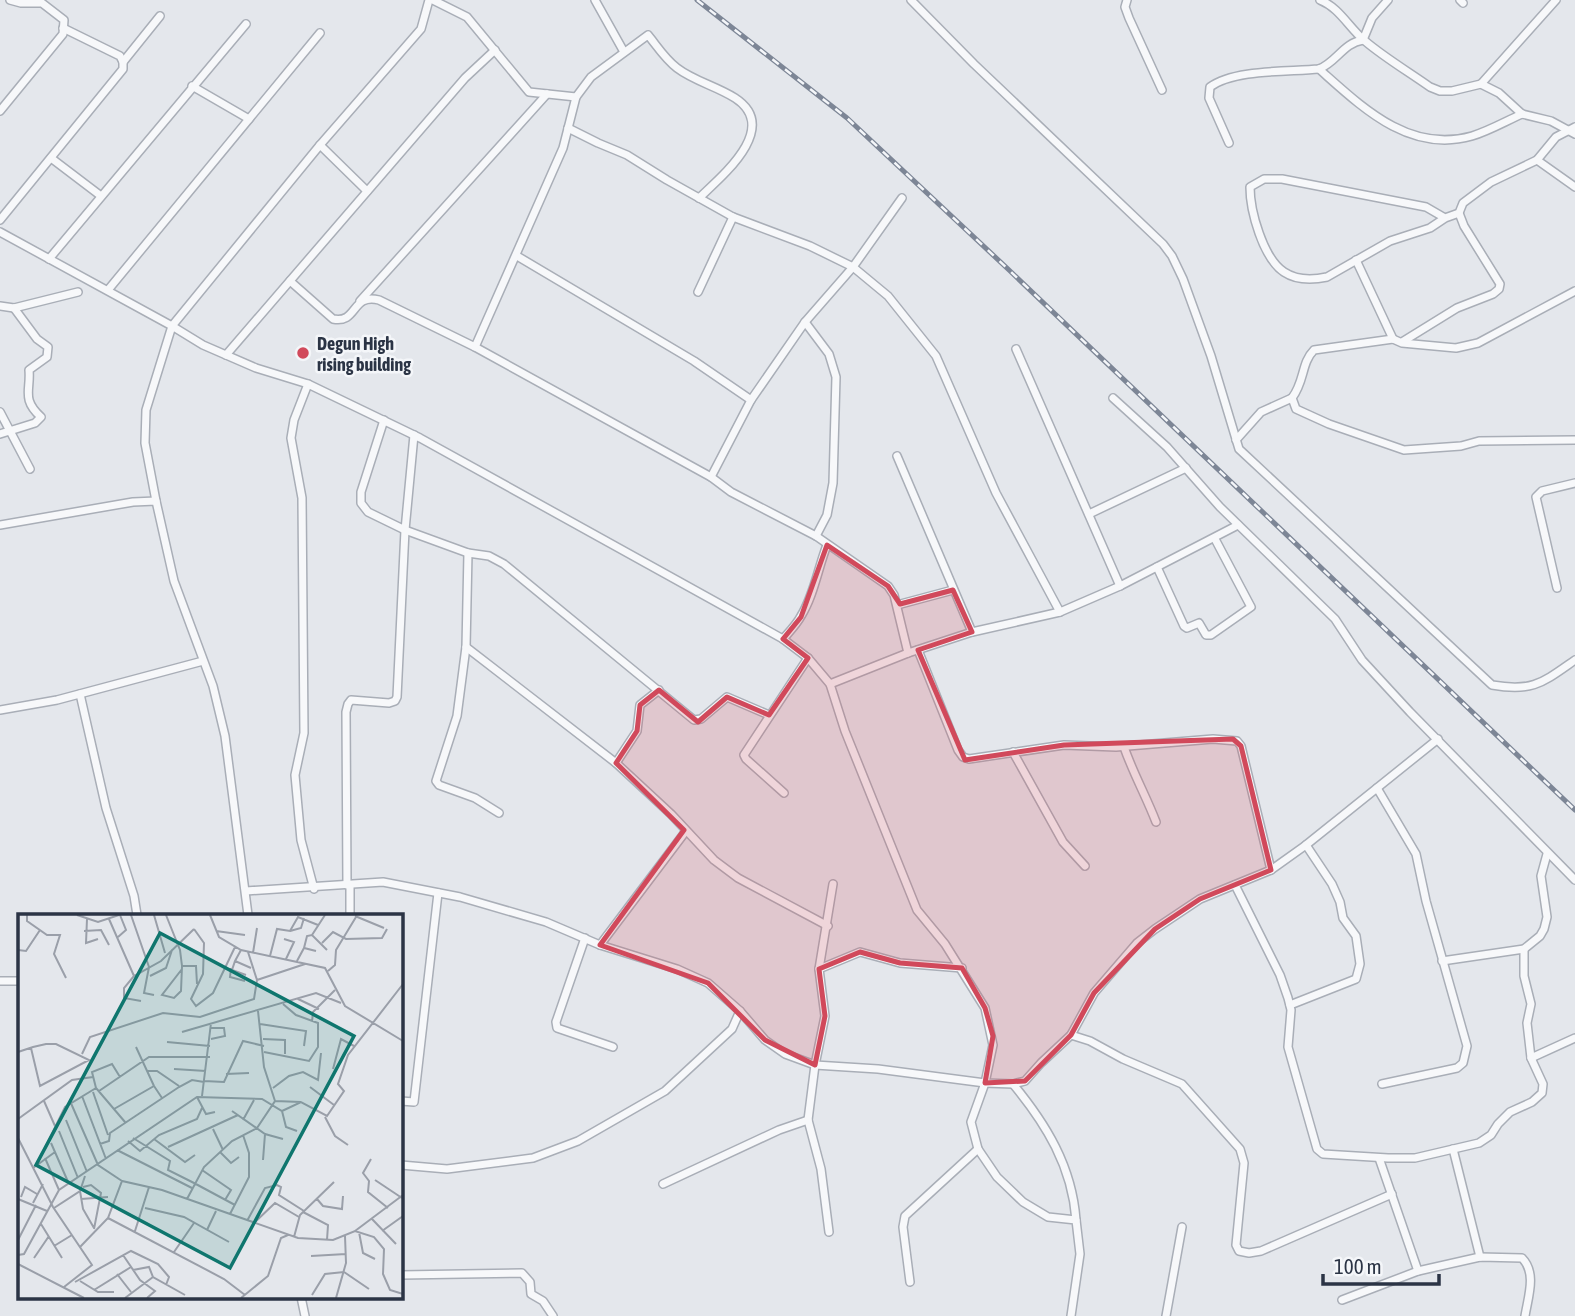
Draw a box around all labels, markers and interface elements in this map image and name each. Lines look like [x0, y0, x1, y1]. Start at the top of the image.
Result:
place label: Degun High rising building [317, 333, 411, 375]
marker: Degun High rising building [295, 345, 311, 361]
inset map [18, 914, 402, 1298]
scale bar [1323, 1242, 1438, 1286]
text: 100 m [1334, 1254, 1382, 1278]

